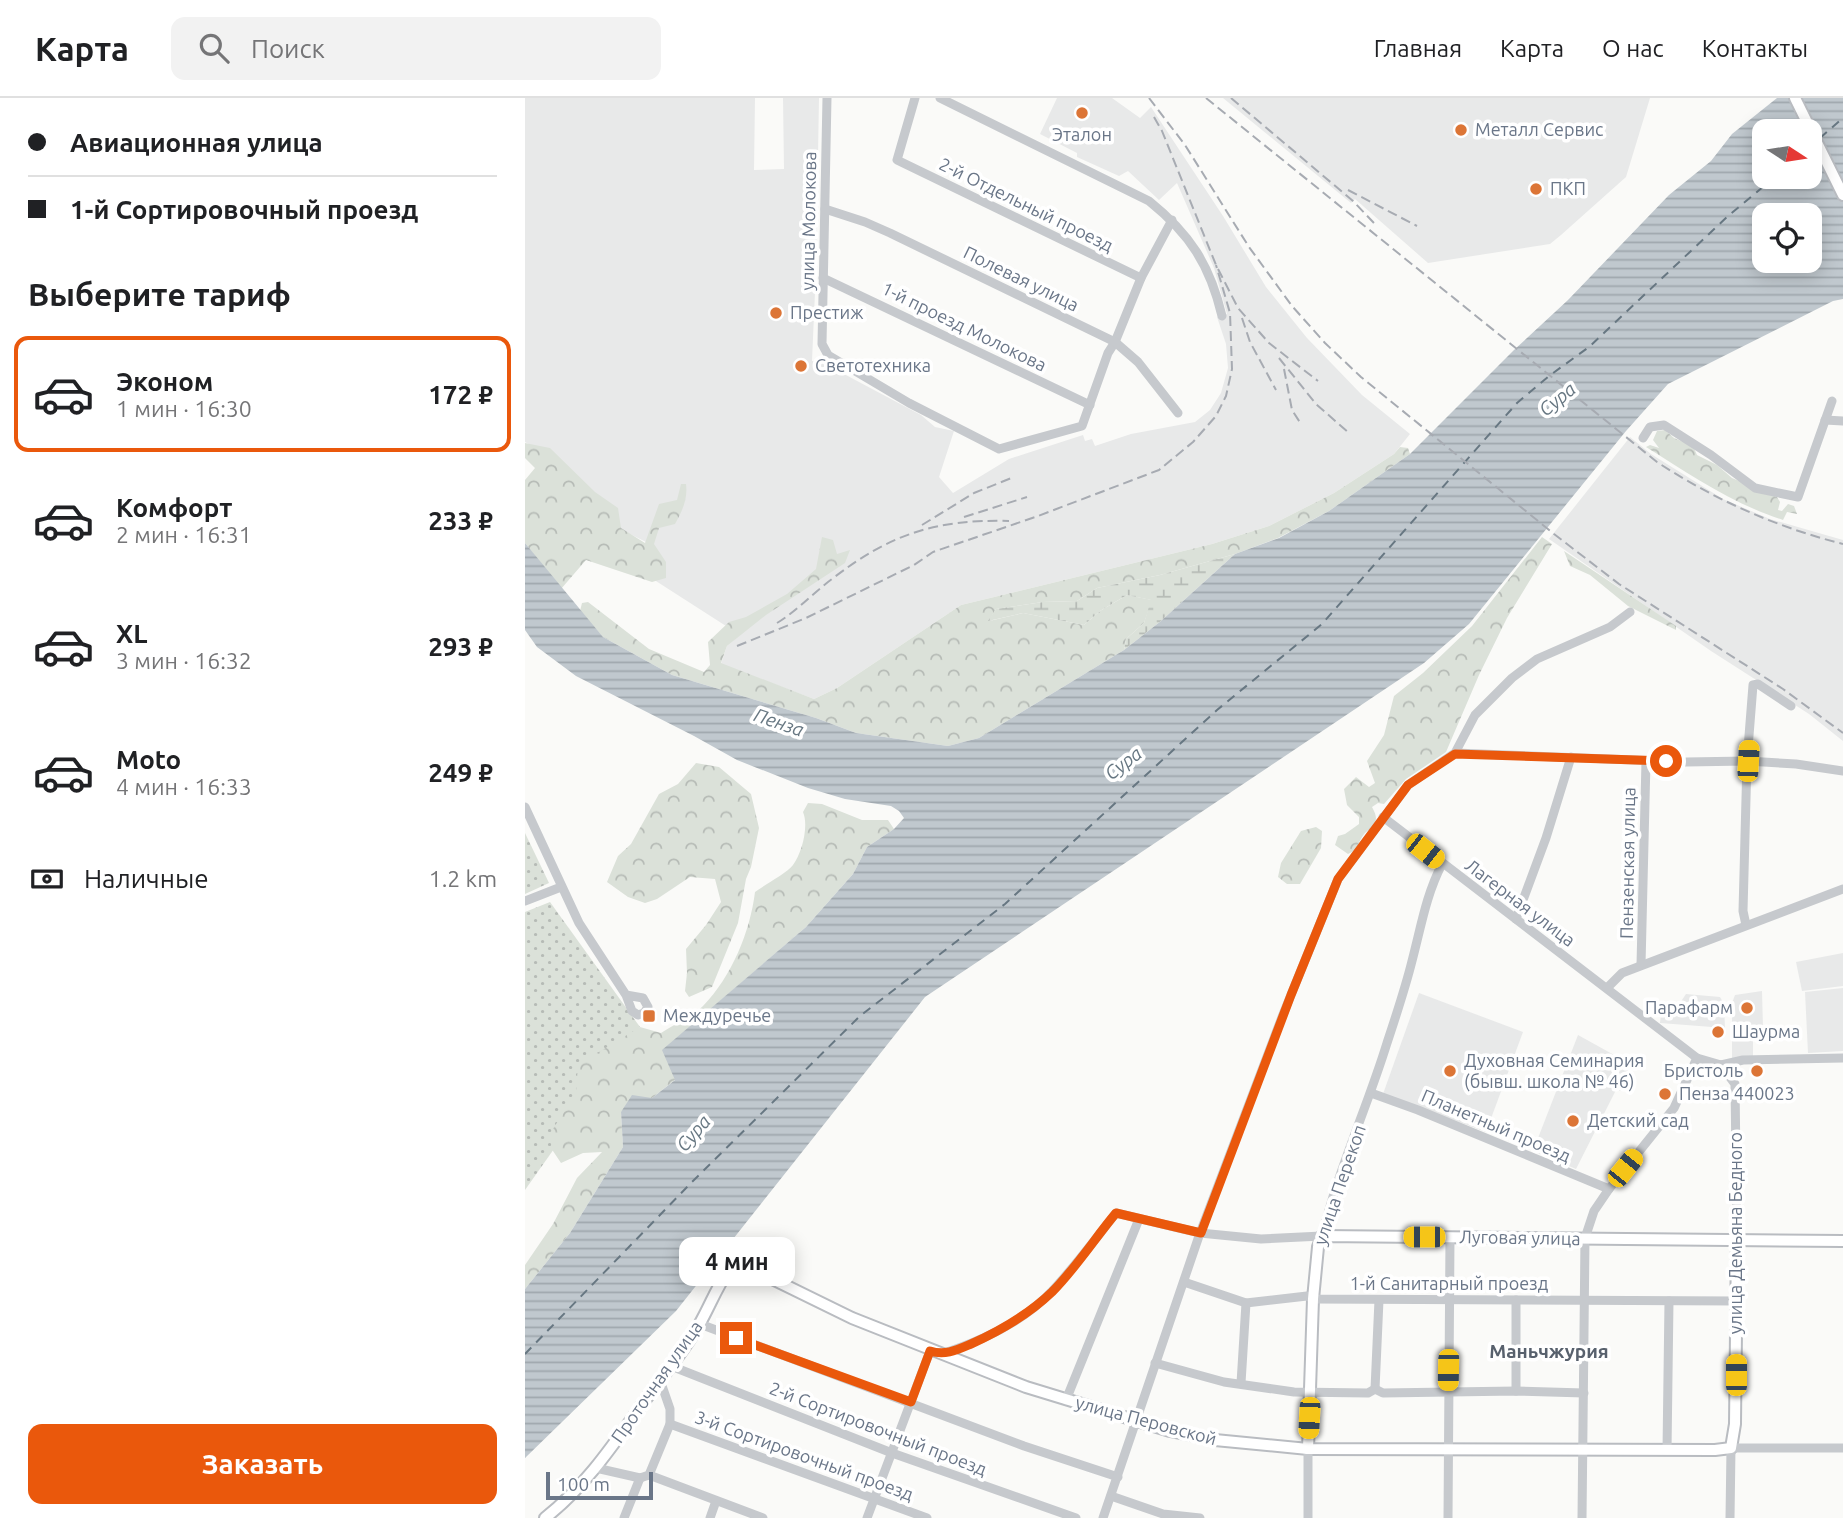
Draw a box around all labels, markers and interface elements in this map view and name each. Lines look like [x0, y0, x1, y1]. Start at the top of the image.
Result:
search box [171, 17, 661, 80]
icon: search [195, 29, 233, 67]
text: Карта [35, 30, 129, 67]
text: Поиск [251, 34, 325, 63]
text: Главная [1374, 35, 1462, 62]
text: Карта [1500, 35, 1564, 62]
text: О нас [1602, 35, 1664, 62]
text: Контакты [1702, 35, 1808, 62]
marker: Эталон [1074, 105, 1090, 121]
place label: Металл Сервис [1475, 119, 1603, 139]
north arrow [1752, 119, 1822, 189]
map controls [1752, 119, 1822, 273]
marker: Металл Сервис [1453, 122, 1469, 138]
place label: Эталон [1052, 124, 1112, 144]
text: Авиационная улица [70, 128, 323, 157]
street label: улица Молокова [797, 151, 819, 291]
street label: 2-й Отдельный проезд [936, 153, 1117, 255]
place label: ПКП [1550, 178, 1586, 198]
marker: ПКП [1528, 181, 1544, 197]
text: 1-й Сортировочный проезд [70, 195, 418, 224]
button: locate [1752, 203, 1822, 273]
street label: Полевая улица [961, 242, 1082, 315]
text: Выберите тариф [28, 276, 291, 312]
street label: 1-й проезд Молокова [879, 278, 1050, 375]
place label: Престиж [790, 302, 864, 322]
marker: Престиж [768, 305, 784, 321]
place label: Светотехника [815, 355, 931, 375]
marker: Светотехника [793, 358, 809, 374]
icon: car [32, 363, 95, 426]
text: Эконом [116, 367, 213, 396]
water label: Сура [1534, 378, 1580, 420]
text: 172 ₽ [428, 380, 493, 409]
text: 1 мин · 16:30 [116, 396, 252, 421]
icon: car [32, 489, 95, 552]
text: Комфорт [116, 493, 232, 522]
text: 233 ₽ [428, 506, 493, 535]
text: 2 мин · 16:31 [116, 522, 252, 547]
icon: car [32, 615, 95, 678]
text: XL [116, 619, 147, 648]
text: 293 ₽ [428, 632, 493, 661]
text: 3 мин · 16:32 [116, 648, 252, 673]
water label: Пенза [751, 703, 807, 741]
car [1737, 739, 1760, 783]
icon: car [32, 741, 95, 804]
water label: Сура [1100, 742, 1146, 784]
text: Moto [116, 745, 181, 774]
route start [1650, 745, 1682, 777]
text: 249 ₽ [428, 758, 493, 787]
text: 4 мин · 16:33 [116, 774, 252, 799]
street label: Пензенская улица [1616, 787, 1638, 939]
car [1402, 830, 1449, 872]
street label: Лагерная улица [1462, 854, 1579, 950]
icon: cash [28, 860, 66, 898]
text: Наличные [84, 864, 209, 893]
text: 1.2 km [429, 866, 497, 891]
place label: Парафарм [1645, 997, 1733, 1017]
marker: Парафарм [1739, 1000, 1755, 1016]
place label: Междуречье [663, 1005, 771, 1025]
marker: Междуречье [641, 1008, 657, 1024]
place label: Шаурма [1732, 1021, 1800, 1041]
marker: Шаурма [1710, 1024, 1726, 1040]
place label: Духовная Семинария (бывш. школа № 46) [1464, 1050, 1644, 1092]
place label: Бристоль [1664, 1060, 1743, 1080]
marker: Духовная Семинария (бывш. школа № 46) [1442, 1063, 1458, 1079]
marker: Бристоль [1749, 1063, 1765, 1079]
place label: Пенза 440023 [1679, 1083, 1795, 1103]
street label: Планетный проезд [1419, 1085, 1574, 1166]
marker: Пенза 440023 [1657, 1086, 1673, 1102]
water label: Сура [671, 1110, 715, 1156]
place label: Детский сад [1587, 1110, 1689, 1130]
marker: Детский сад [1565, 1113, 1581, 1129]
street label: улица Перекоп [1309, 1122, 1369, 1247]
street label: улица Демьяна Бедного [1725, 1132, 1745, 1334]
car [1604, 1145, 1647, 1191]
street label: Луговая улица [1459, 1226, 1581, 1248]
car [1404, 1227, 1446, 1248]
callout: 4 мин [678, 1236, 794, 1286]
text: 4 мин [705, 1249, 769, 1274]
street label: 1-й Санитарный проезд [1350, 1273, 1549, 1293]
street label: Проточная улица [607, 1317, 706, 1446]
route end [720, 1322, 752, 1354]
district label: Маньчжурия [1489, 1340, 1609, 1362]
car [1438, 1349, 1459, 1391]
car [1726, 1354, 1747, 1396]
street label: 2-й Сортировочный проезд [767, 1377, 990, 1479]
street label: улица Перовской [1074, 1392, 1219, 1448]
car [1298, 1396, 1321, 1440]
street label: 3-й Сортировочный проезд [692, 1406, 917, 1504]
button: Заказать [28, 1424, 497, 1504]
scale bar [546, 1469, 653, 1501]
text: 100 m [557, 1473, 610, 1495]

